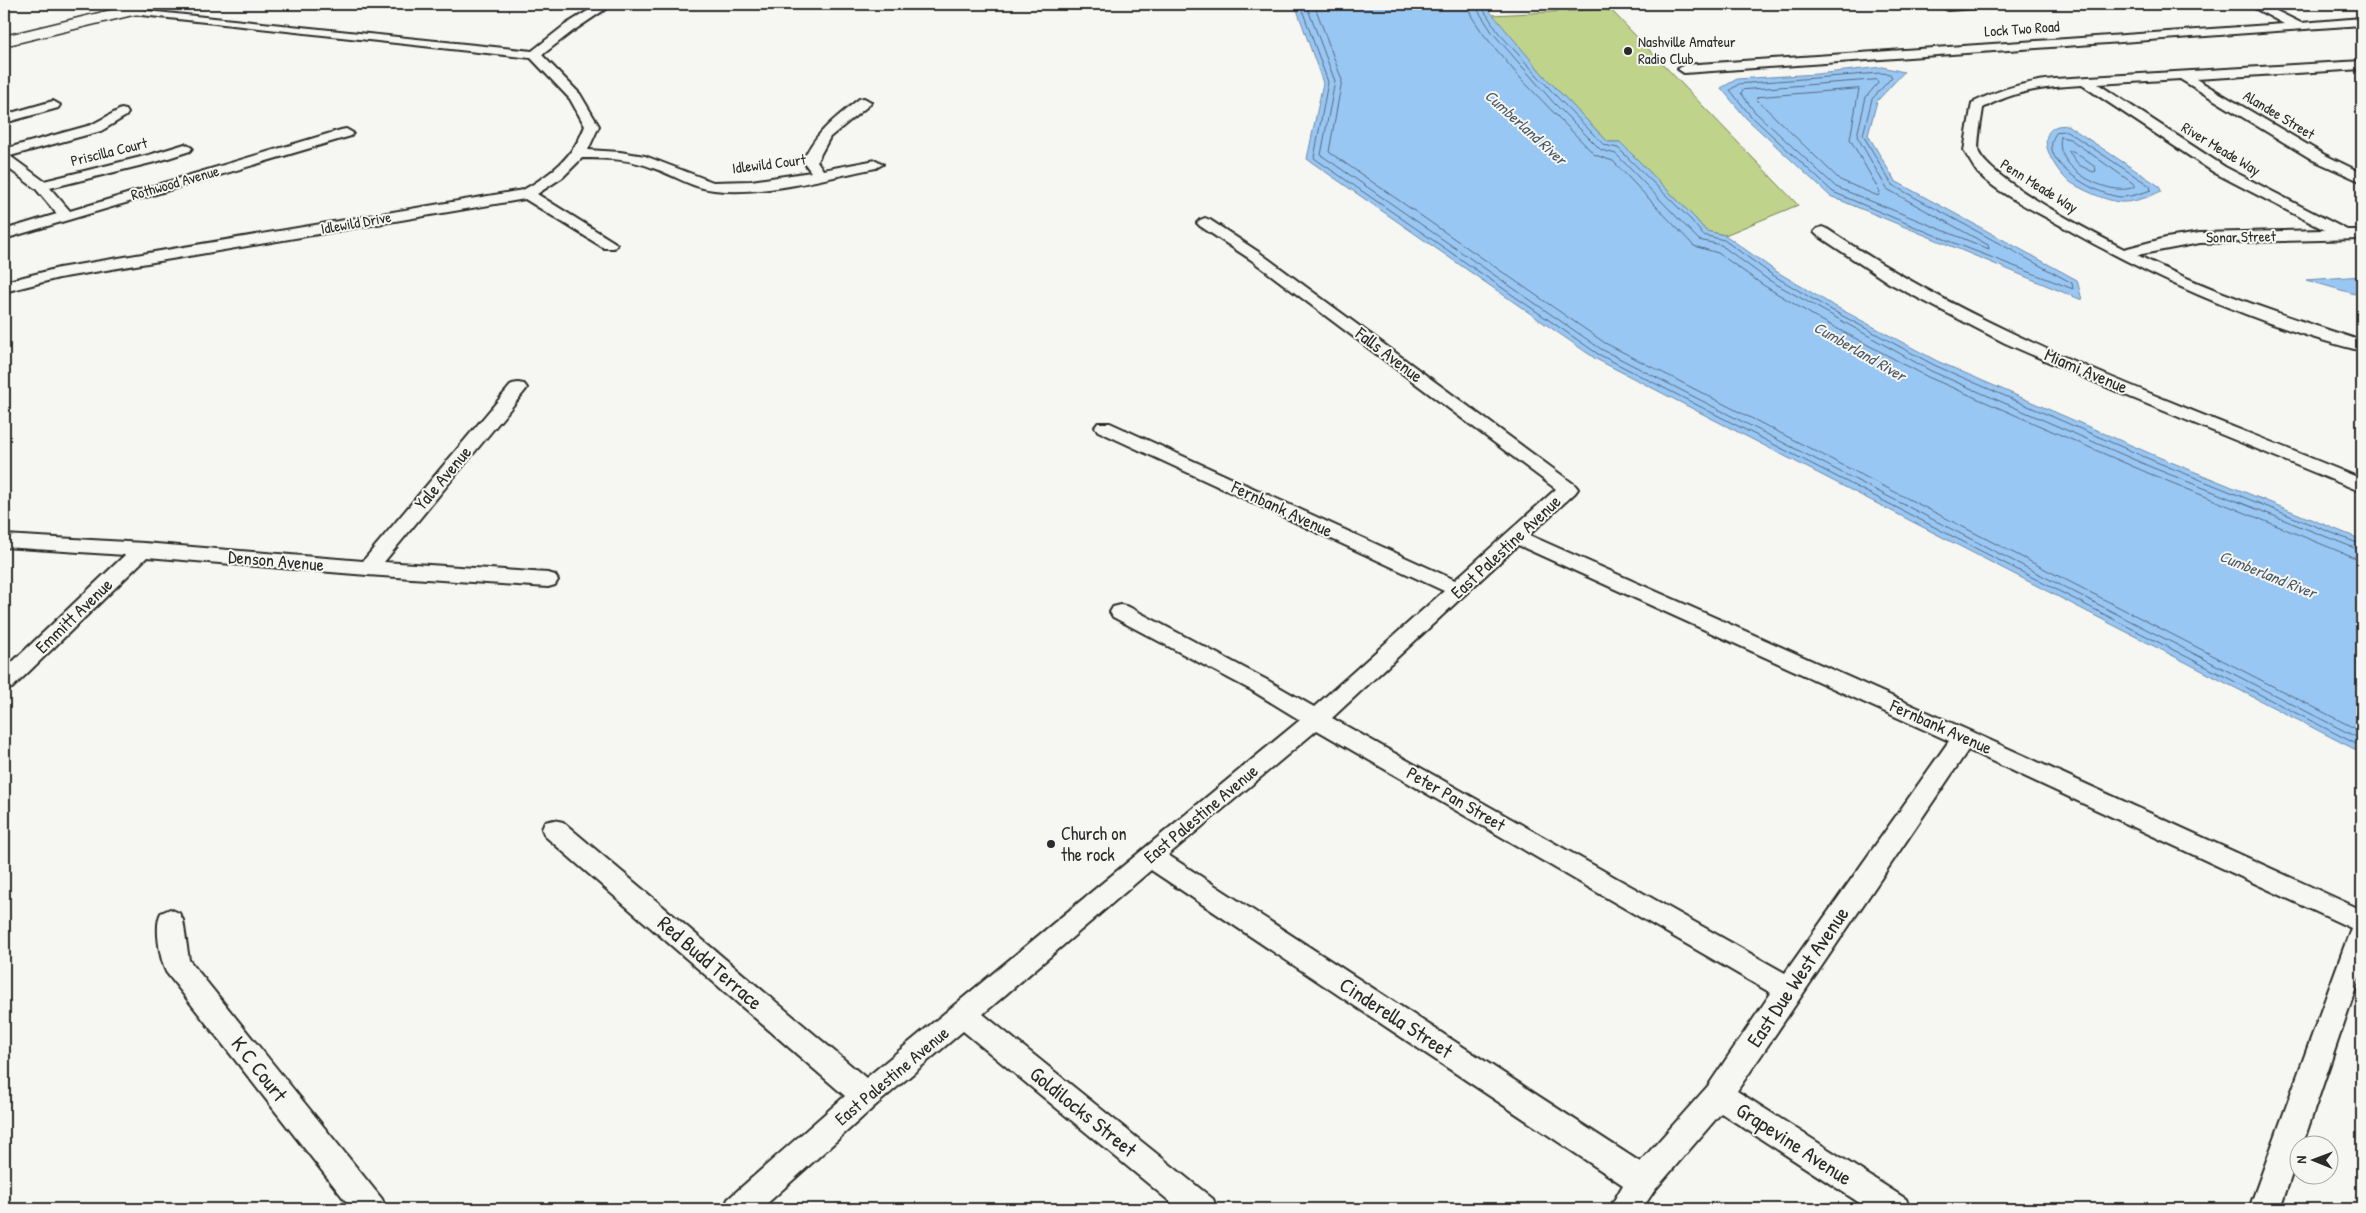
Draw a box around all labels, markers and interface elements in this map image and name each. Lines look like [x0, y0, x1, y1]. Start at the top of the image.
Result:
street label: Lock Two Road [1984, 15, 2060, 42]
place label: Nashville Amateur Radio Club [1638, 31, 1736, 69]
marker: Nashville Amateur Radio Club [1622, 45, 1634, 57]
water label: Cumberland River [1481, 84, 1573, 171]
street label: Alandee Street [2240, 85, 2320, 145]
street label: River Meade Way [2178, 117, 2265, 180]
street label: Priscilla Court [68, 132, 150, 171]
street label: Idlewild Court [731, 148, 808, 178]
street label: Penn Meade Way [1997, 153, 2082, 218]
street label: Rothwood Avenue [128, 160, 221, 205]
street label: Idlewild Drive [319, 206, 393, 239]
street label: Sonar Street [2206, 225, 2277, 248]
water label: Cumberland River [1810, 316, 1912, 387]
street label: Falls Avenue [1350, 320, 1428, 388]
street label: Miami Avenue [2041, 342, 2132, 399]
street label: Yale Avenue [408, 440, 477, 515]
street label: Fernbank Avenue [1227, 474, 1337, 543]
street label: East Palestine Avenue [1445, 489, 1566, 604]
street label: Denson Avenue [227, 544, 325, 577]
water label: Cumberland River [2216, 545, 2321, 604]
street label: Emmitt Avenue [29, 572, 118, 659]
street label: Fernbank Avenue [1885, 693, 1996, 760]
street label: East Palestine Avenue [1138, 758, 1263, 869]
street label: Peter Pan Street [1402, 760, 1511, 837]
place label: Church on the rock [1061, 821, 1127, 867]
marker: Church on the rock [1045, 838, 1057, 850]
street label: East Due West Avenue [1740, 901, 1855, 1053]
street label: Red Budd Terrace [652, 909, 769, 1016]
street label: Cinderella Street [1334, 970, 1459, 1065]
street label: East Palestine Avenue [829, 1020, 954, 1131]
street label: K C Court [225, 1030, 295, 1108]
street label: Goldilocks Street [1024, 1060, 1143, 1164]
street label: Grapevine Avenue [1731, 1095, 1858, 1192]
north arrow [2288, 1136, 2338, 1186]
text: N [2291, 1155, 2310, 1164]

